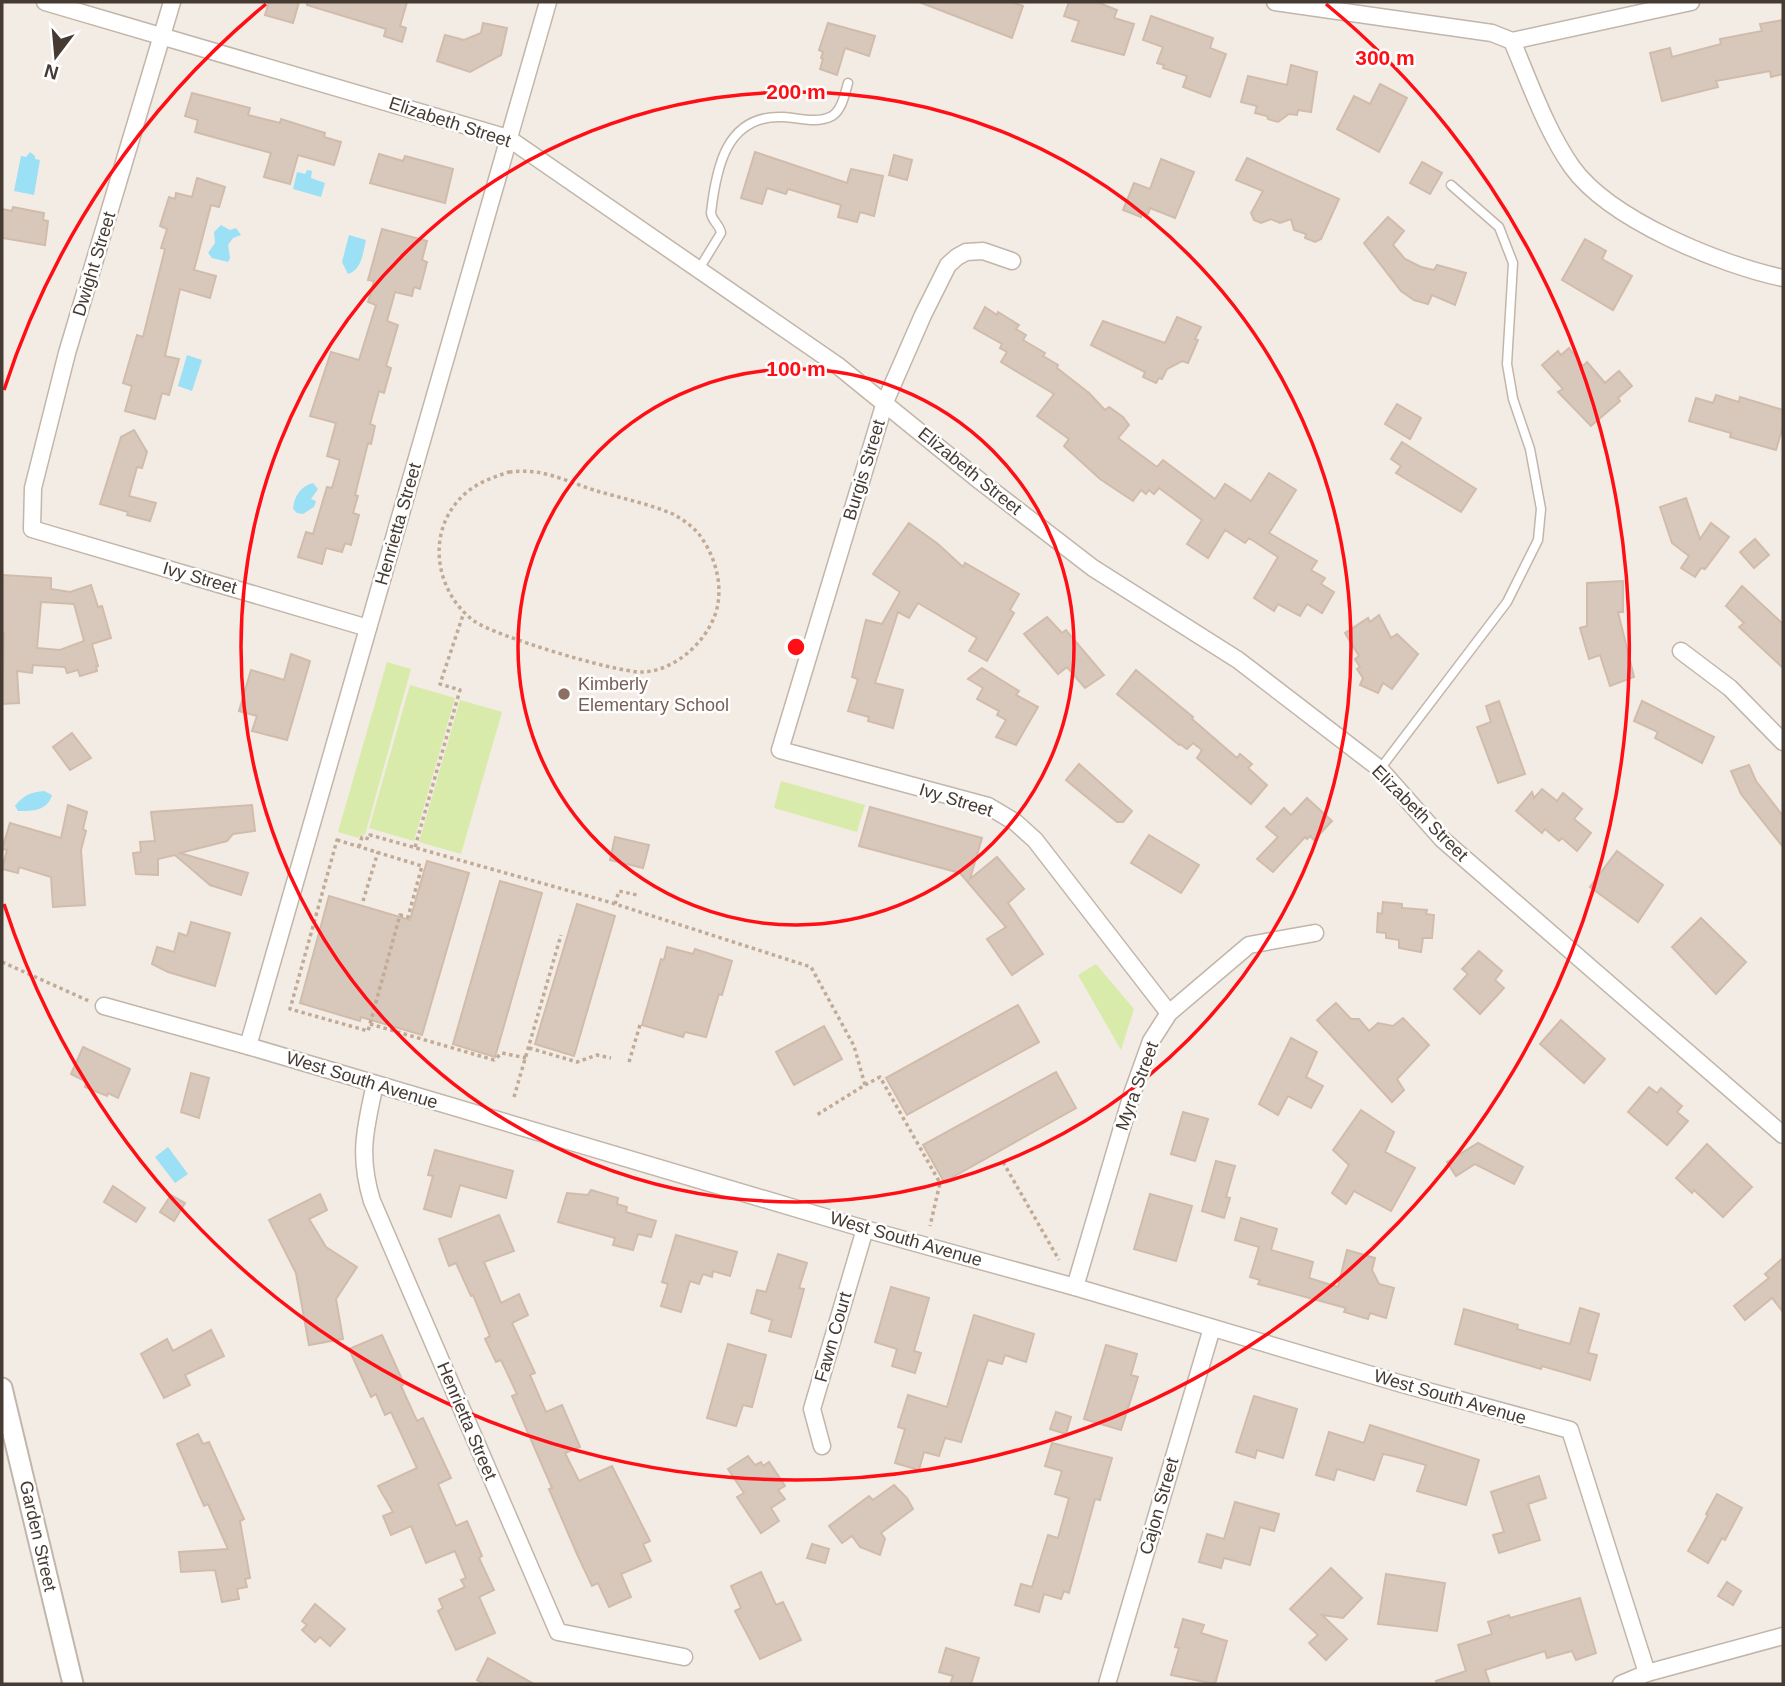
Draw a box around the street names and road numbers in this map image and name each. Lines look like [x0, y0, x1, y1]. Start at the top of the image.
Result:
street label: Elizabeth Street [386, 93, 514, 151]
street label: Dwight Street [69, 209, 119, 319]
street label: Burgis Street [839, 417, 889, 523]
street label: Elizabeth Street [914, 423, 1026, 519]
street label: Henrietta Street [371, 461, 425, 587]
street label: Ivy Street [161, 558, 239, 598]
street label: Elizabeth Street [1368, 761, 1472, 865]
street label: Ivy Street [917, 779, 995, 821]
street label: Myra Street [1112, 1039, 1162, 1133]
street label: West South Avenue [284, 1047, 440, 1113]
street label: West South Avenue [828, 1208, 984, 1270]
street label: Fawn Court [811, 1290, 855, 1384]
street label: Henrietta Street [433, 1359, 501, 1483]
street label: West South Avenue [1372, 1366, 1528, 1428]
street label: Cajon Street [1136, 1455, 1182, 1557]
street label: Garden Street [16, 1479, 60, 1593]

